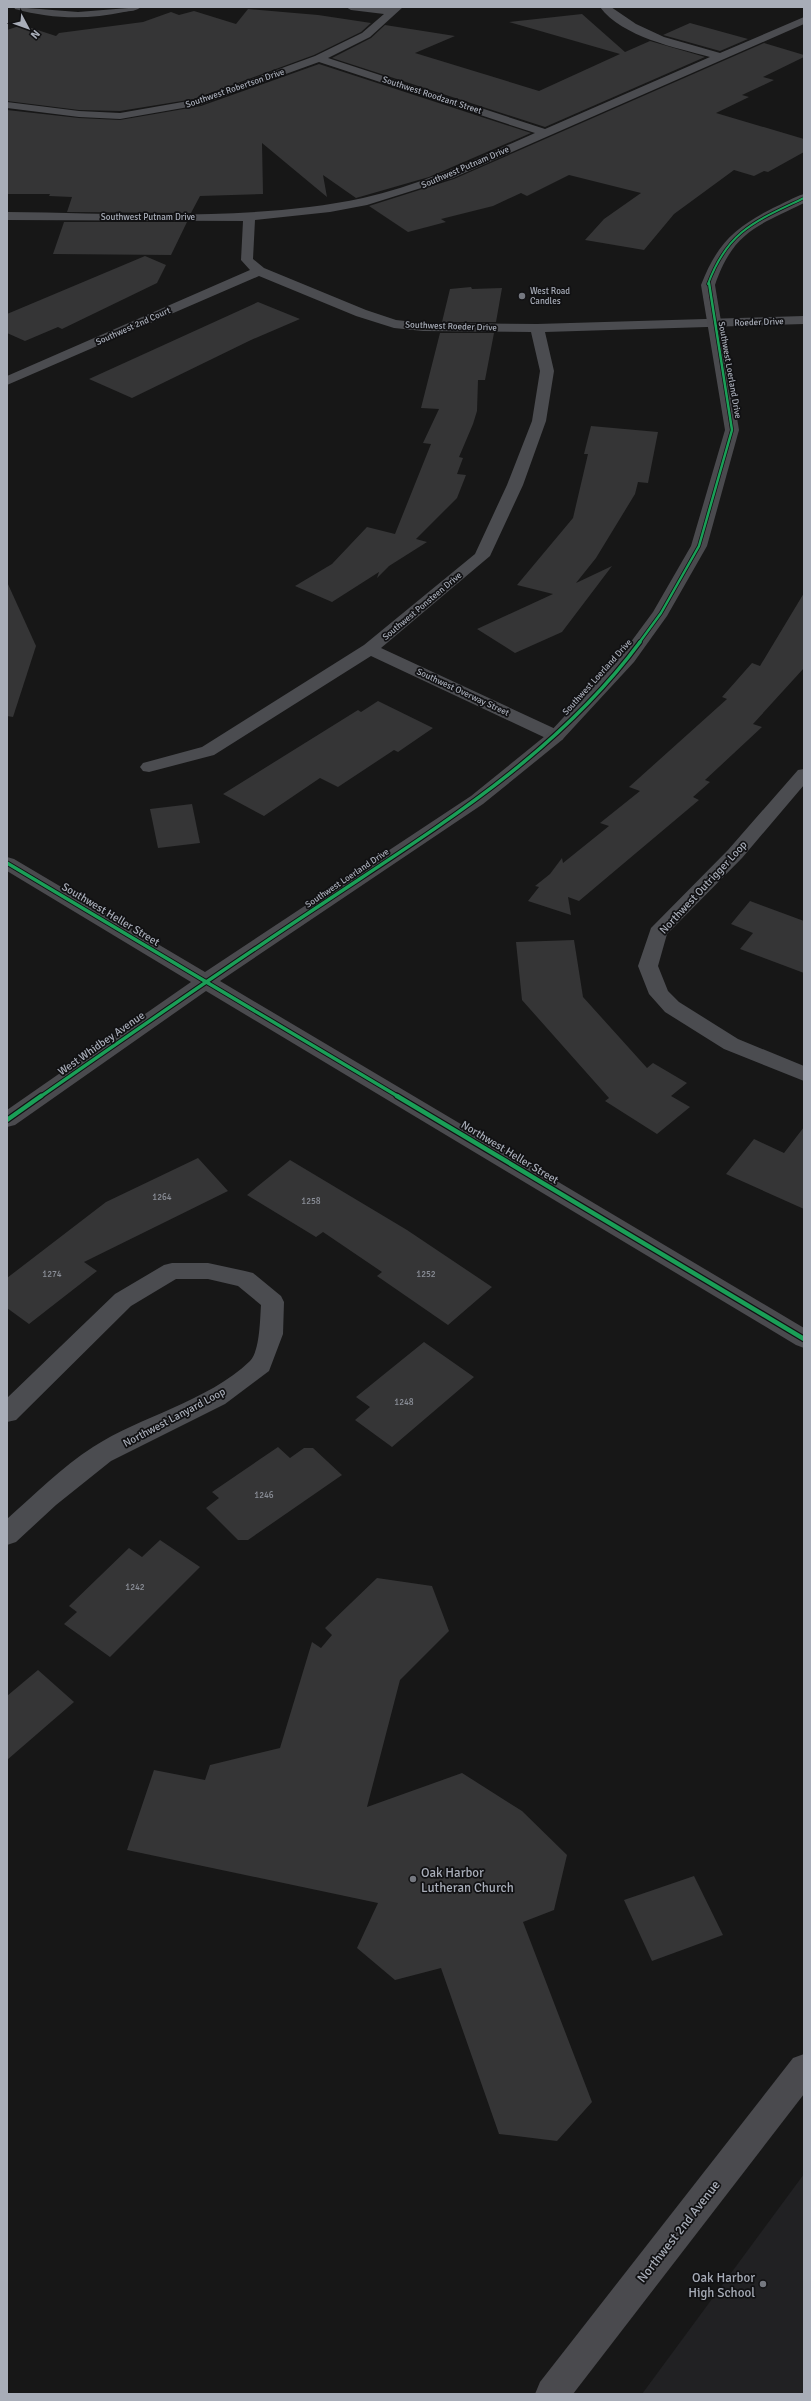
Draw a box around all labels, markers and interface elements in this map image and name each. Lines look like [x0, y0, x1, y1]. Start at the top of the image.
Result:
north arrow [8, 8, 48, 48]
text: N [28, 27, 43, 41]
street label: Southwest Robertson Drive [184, 66, 287, 111]
street label: Southwest Roodzant Street [381, 74, 483, 117]
street label: Southwest Putnam Drive [420, 144, 511, 191]
street label: Southwest Putnam Drive [101, 212, 196, 223]
place label: West Road Candles [530, 286, 570, 307]
marker: West Road Candles [517, 291, 527, 301]
street label: Southwest 2nd Court [94, 305, 172, 348]
street label: Roeder Drive [734, 316, 784, 329]
street label: Southwest Roeder Drive [405, 319, 497, 334]
street label: Southwest Loerland Drive [716, 321, 744, 420]
street label: Southwest Ponsteen Drive [381, 570, 465, 643]
street label: Southwest Loerland Drive [560, 637, 635, 718]
street label: Southwest Overway Street [415, 666, 511, 719]
street label: Northwest Outrigger Loop [657, 838, 750, 936]
street label: Southwest Loerland Drive [303, 846, 392, 911]
street label: Southwest Heller Street [60, 880, 162, 949]
street label: West Whidbey Avenue [55, 1009, 147, 1078]
street label: Northwest Heller Street [459, 1118, 561, 1187]
house number: 1264 [152, 1192, 172, 1203]
house number: 1258 [301, 1196, 321, 1207]
house number: 1274 [42, 1269, 62, 1280]
house number: 1252 [416, 1269, 436, 1280]
street label: Northwest Lanyard Loop [121, 1385, 228, 1450]
house number: 1248 [394, 1397, 414, 1408]
house number: 1246 [254, 1490, 274, 1501]
house number: 1242 [125, 1582, 145, 1593]
place label: Oak Harbor Lutheran Church [421, 1865, 514, 1896]
marker: Oak Harbor Lutheran Church [408, 1874, 418, 1884]
street label: Northwest 2nd Avenue [634, 2177, 724, 2286]
place label: Oak Harbor High School [688, 2270, 755, 2301]
marker: Oak Harbor High School [758, 2279, 768, 2289]

